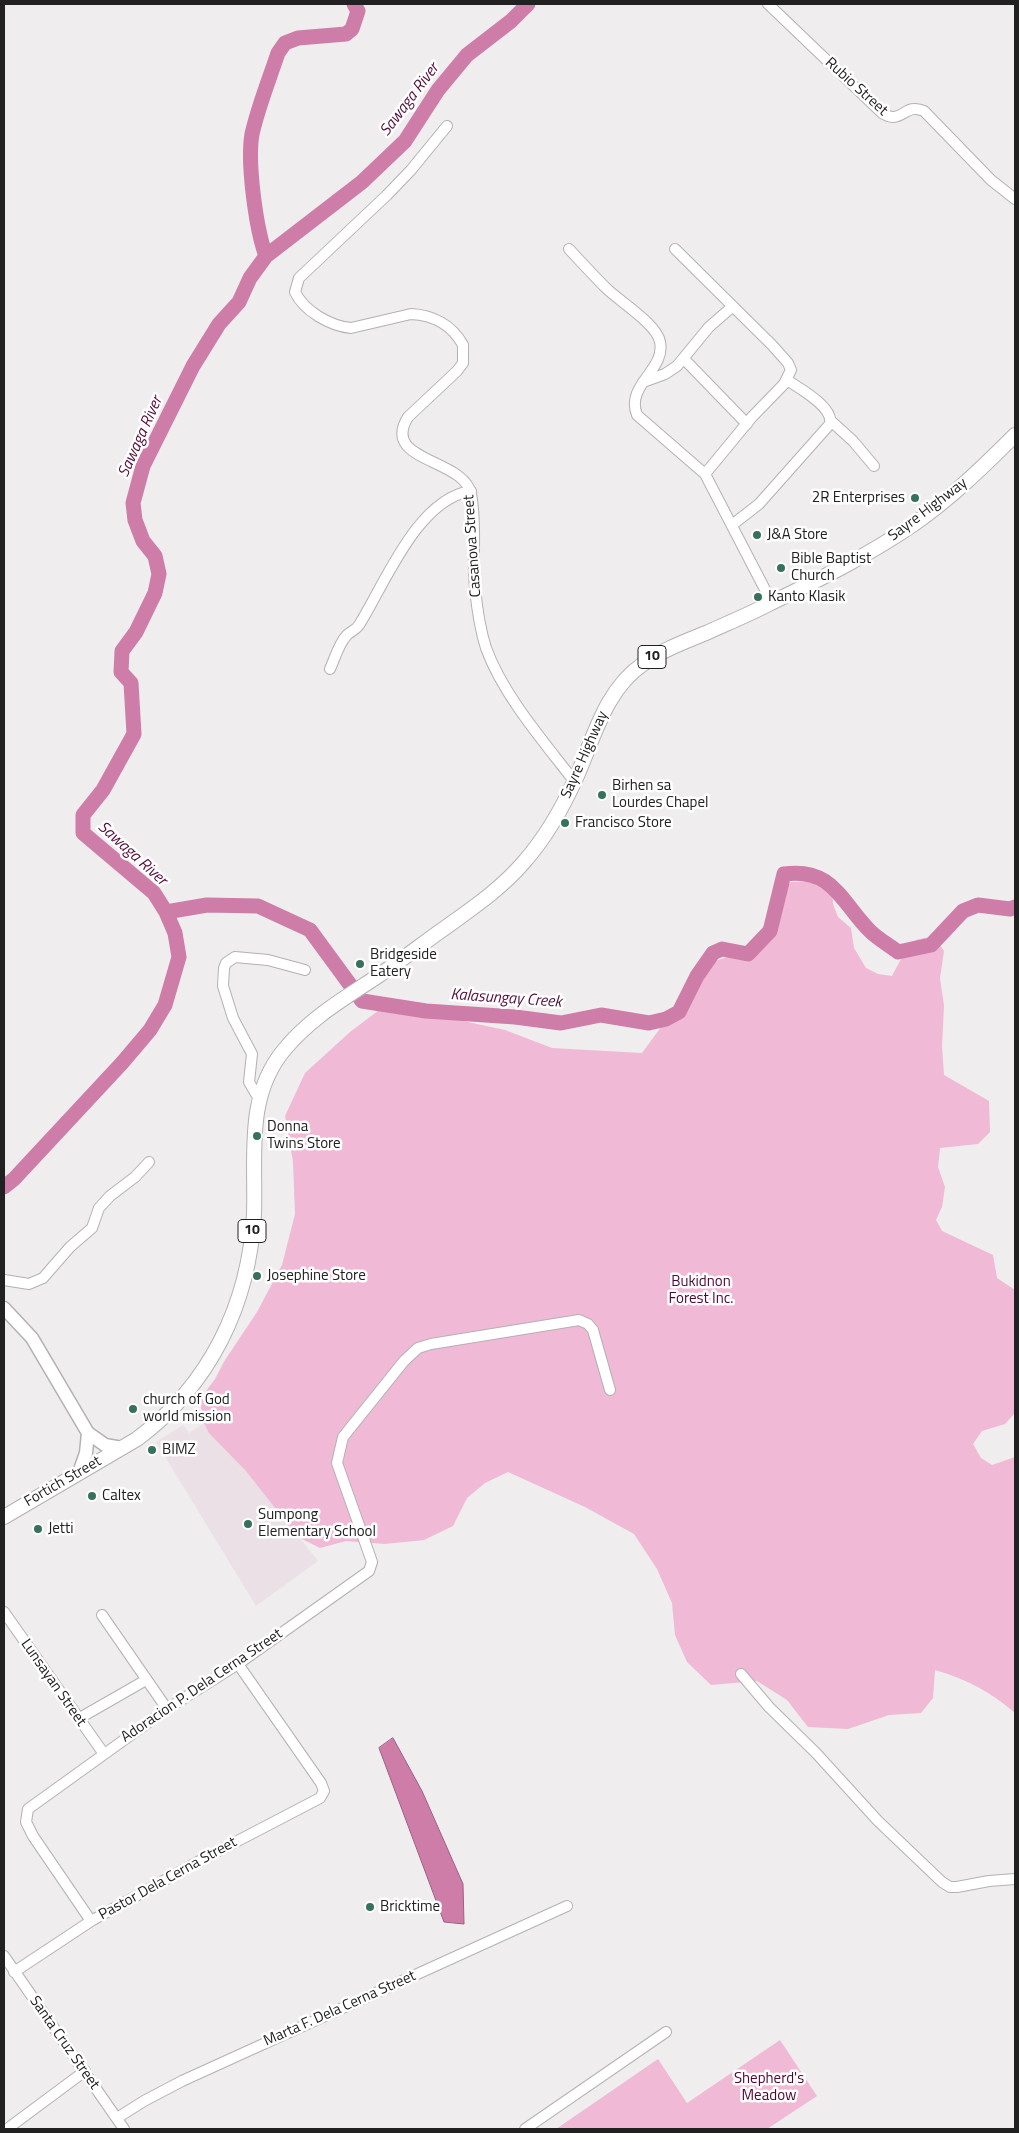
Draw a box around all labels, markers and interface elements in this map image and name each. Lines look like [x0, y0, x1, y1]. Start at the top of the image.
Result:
street label: Rubio Street [821, 54, 891, 120]
water label: Sawaga River [376, 60, 444, 140]
water label: Sawaga River [115, 394, 167, 480]
street label: Sayre Highway [885, 475, 971, 545]
place label: 2R Enterprises [812, 489, 905, 507]
marker: 2R Enterprises [909, 492, 921, 504]
street label: Casanova Street [460, 494, 486, 598]
place label: J&A Store [767, 526, 828, 544]
marker: J&A Store [751, 529, 763, 541]
place label: Bible Baptist Church [791, 550, 871, 585]
marker: Bible Baptist Church [775, 562, 787, 574]
place label: Kanto Klasik [768, 588, 846, 606]
marker: Kanto Klasik [752, 591, 764, 603]
road number: 10 [638, 646, 666, 669]
street label: Sayre Highway [558, 708, 612, 802]
place label: Birhen sa Lourdes Chapel [612, 777, 708, 812]
marker: Birhen sa Lourdes Chapel [596, 789, 608, 801]
place label: Francisco Store [575, 814, 672, 832]
marker: Francisco Store [559, 817, 571, 829]
water label: Sawaga River [93, 818, 171, 890]
place label: Bridgeside Eatery [370, 946, 437, 981]
marker: Bridgeside Eatery [354, 958, 366, 970]
water label: Kalasungay Creek [450, 986, 562, 1012]
place label: Donna Twins Store [267, 1118, 341, 1153]
marker: Donna Twins Store [251, 1130, 263, 1142]
road number: 10 [238, 1220, 266, 1242]
place label: Josephine Store [267, 1267, 366, 1285]
marker: Josephine Store [251, 1270, 263, 1282]
park label: Bukidnon Forest Inc. [668, 1273, 734, 1308]
place label: church of God world mission [143, 1391, 231, 1426]
marker: church of God world mission [127, 1403, 139, 1415]
place label: BIMZ [162, 1441, 196, 1459]
marker: BIMZ [146, 1444, 158, 1456]
street label: Fortich Street [21, 1453, 105, 1511]
place label: Caltex [102, 1487, 141, 1505]
marker: Caltex [86, 1490, 98, 1502]
place label: Sumpong Elementary School [258, 1506, 376, 1541]
marker: Sumpong Elementary School [242, 1518, 254, 1530]
place label: Jetti [48, 1520, 74, 1538]
marker: Jetti [32, 1523, 44, 1535]
street label: Adoracion P. Dela Cerna Street [118, 1625, 286, 1747]
street label: Lunsayan Street [16, 1636, 90, 1730]
street label: Pastor Dela Cerna Street [96, 1834, 240, 1924]
place label: Bricktime [380, 1898, 440, 1916]
marker: Bricktime [364, 1901, 376, 1913]
street label: Marta F. Dela Cerna Street [261, 1967, 419, 2051]
street label: Santa Cruz Street [25, 1993, 103, 2093]
park label: Shepherd's Meadow [734, 2070, 804, 2105]

